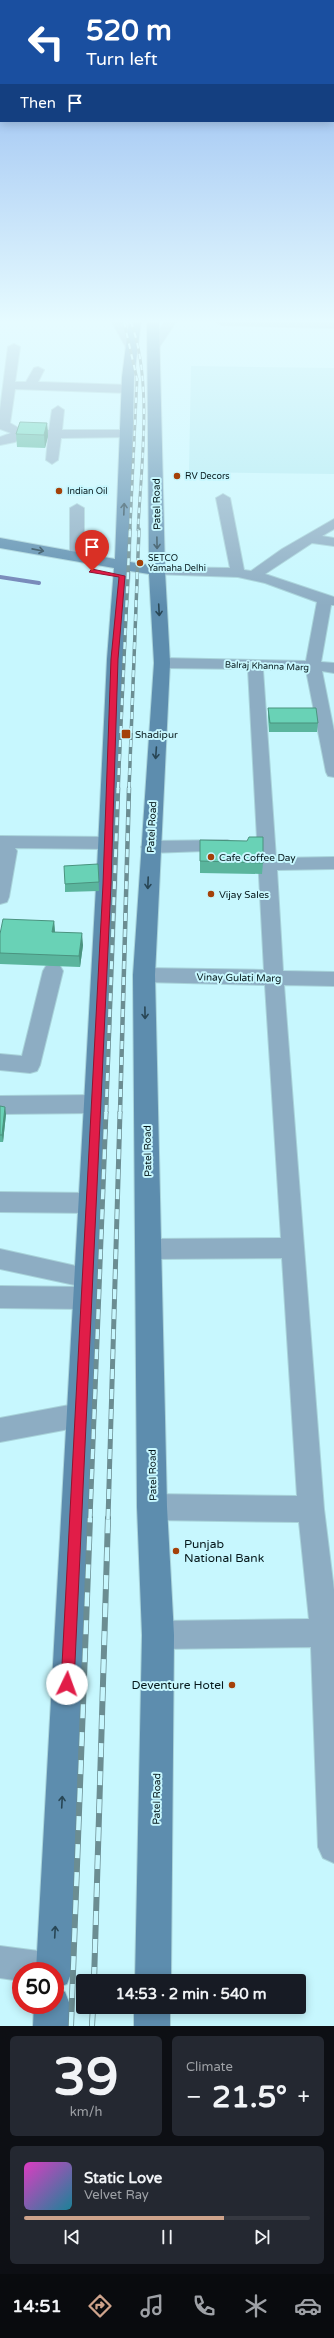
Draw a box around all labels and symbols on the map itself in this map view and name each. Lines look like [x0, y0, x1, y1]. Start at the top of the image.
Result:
marker: RV Decors [172, 471, 182, 481]
place label: RV Decors [185, 471, 230, 482]
street label: Patel Road [151, 478, 163, 530]
marker: Indian Oil [54, 486, 64, 496]
place label: Indian Oil [67, 486, 107, 497]
one-way arrow [120, 503, 128, 516]
pin [75, 530, 109, 571]
one-way arrow [153, 536, 161, 549]
one-way arrow [31, 547, 44, 555]
place label: SETCO Yamaha Delhi [148, 553, 206, 574]
marker: SETCO Yamaha Delhi [135, 558, 145, 568]
one-way arrow [156, 603, 163, 616]
street label: Balraj Khanna Marg [225, 660, 309, 673]
marker: Shadipur [120, 728, 132, 740]
place label: Shadipur [135, 729, 178, 741]
one-way arrow [153, 746, 160, 759]
street label: Patel Road [145, 801, 159, 853]
marker: Cafe Coffee Day [206, 852, 216, 862]
place label: Cafe Coffee Day [219, 852, 296, 864]
one-way arrow [145, 876, 152, 889]
marker: Vijay Sales [206, 889, 216, 899]
place label: Vijay Sales [219, 889, 269, 901]
street label: Vinay Gulati Marg [197, 971, 281, 985]
one-way arrow [141, 1006, 149, 1019]
street label: Patel Road [142, 1125, 154, 1177]
street label: Patel Road [147, 1449, 159, 1501]
place label: Punjab National Bank [184, 1537, 265, 1565]
marker: Punjab National Bank [171, 1546, 181, 1556]
position arrow [46, 1663, 88, 1705]
place label: Deventure Hotel [132, 1678, 224, 1692]
marker: Deventure Hotel [227, 1680, 237, 1690]
street label: Patel Road [151, 1773, 163, 1825]
one-way arrow [58, 1796, 65, 1809]
one-way arrow [52, 1926, 59, 1939]
speed limit sign: 50 [12, 1962, 64, 2014]

